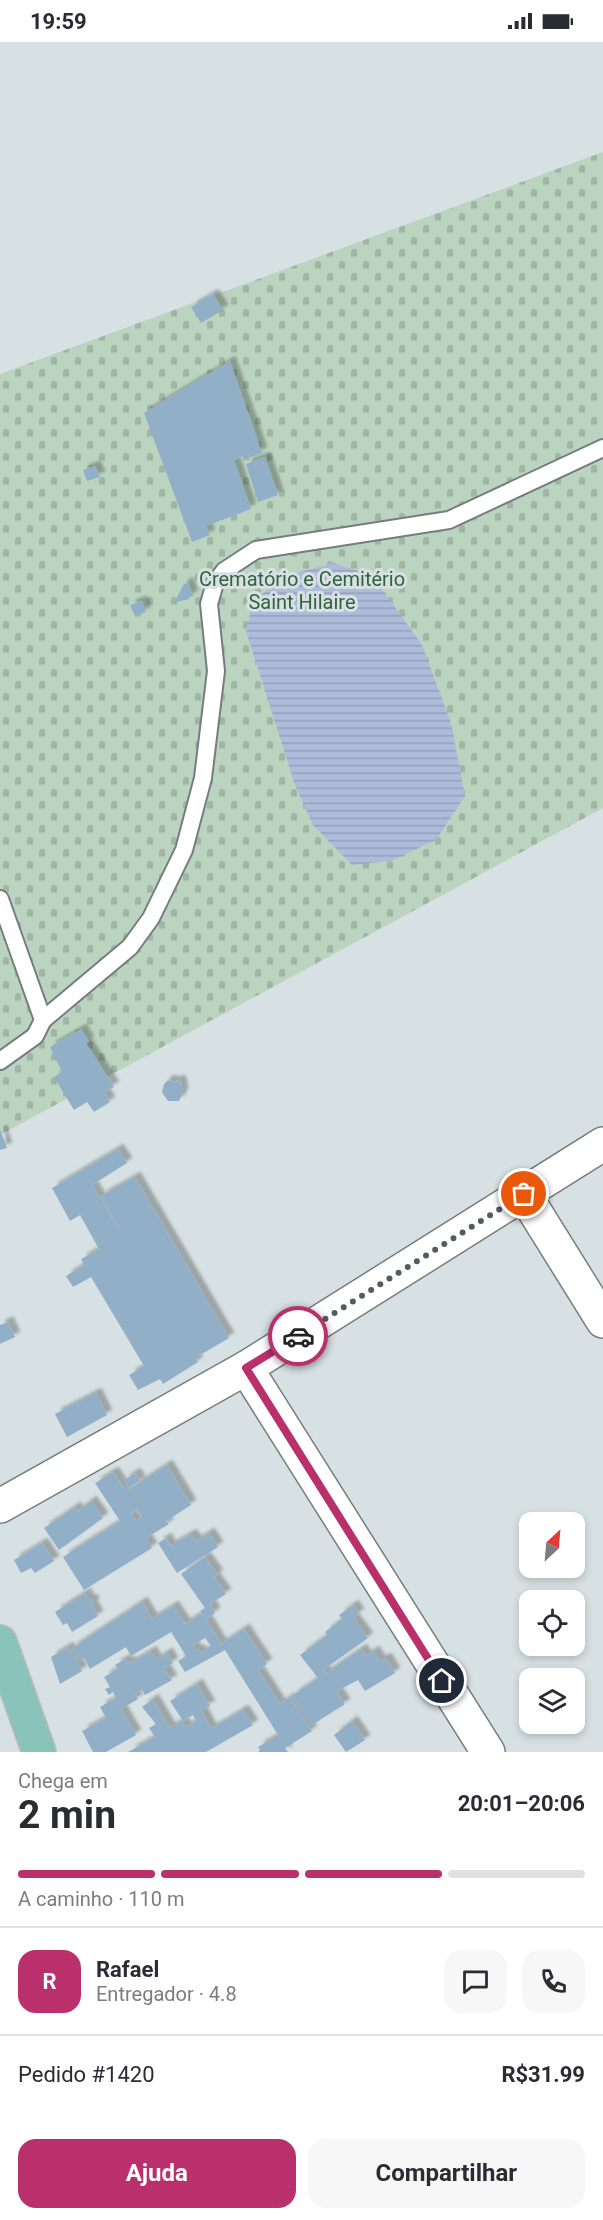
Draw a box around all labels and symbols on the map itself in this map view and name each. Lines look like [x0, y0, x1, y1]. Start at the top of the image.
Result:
park label: Crematório e Cemitério Saint Hilaire [199, 567, 405, 614]
pin [498, 1168, 549, 1219]
courier [268, 1306, 328, 1366]
north arrow [519, 1512, 585, 1578]
pin [416, 1655, 467, 1706]

